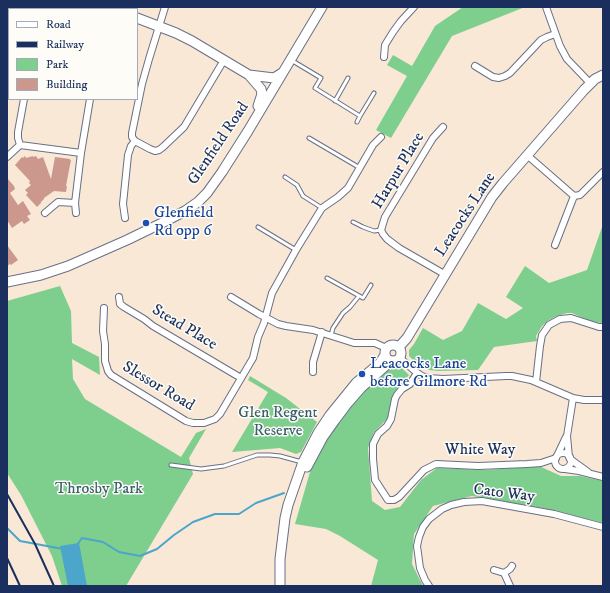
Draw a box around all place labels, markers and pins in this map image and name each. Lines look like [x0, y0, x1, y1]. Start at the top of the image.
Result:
place label: Glenfield Rd opp 6 [154, 204, 213, 242]
marker: Glenfield Rd opp 6 [141, 218, 151, 228]
place label: Leacocks Lane before Gilmore Rd [370, 355, 487, 393]
marker: Leacocks Lane before Gilmore Rd [357, 369, 367, 379]

